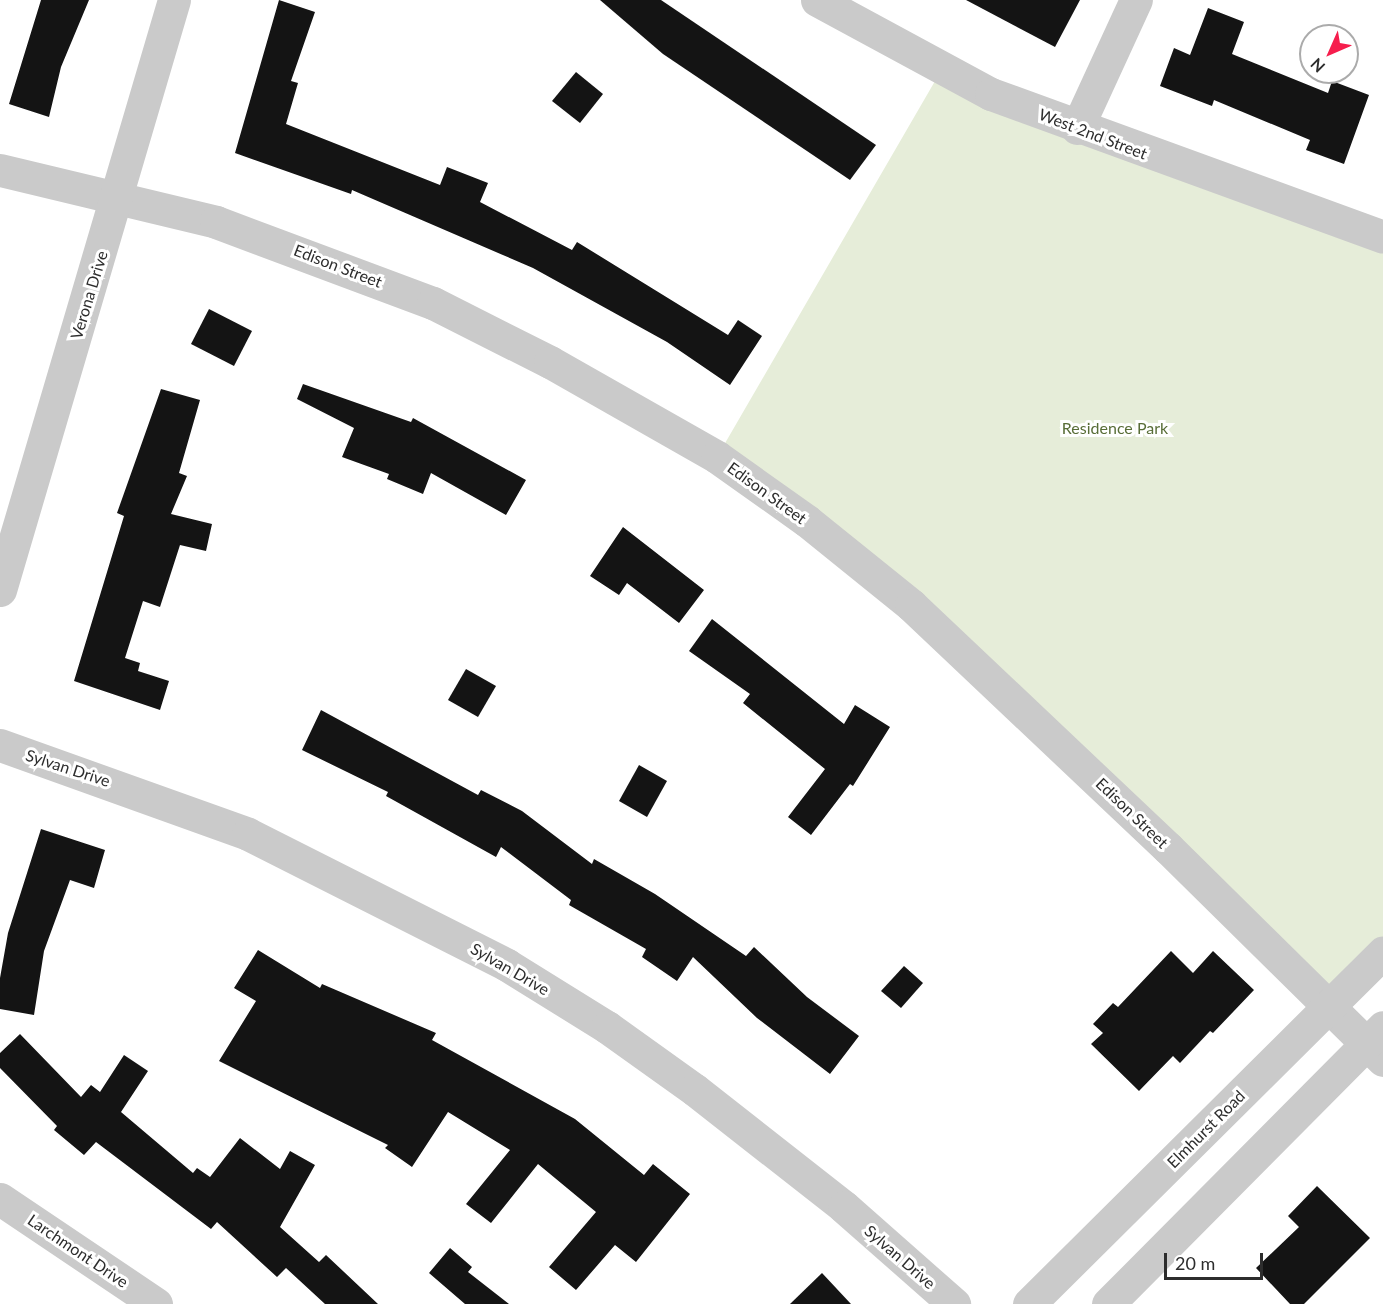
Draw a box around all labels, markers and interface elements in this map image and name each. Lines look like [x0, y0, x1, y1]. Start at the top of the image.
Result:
north arrow [1299, 24, 1359, 84]
text: N [1306, 55, 1328, 77]
street label: West 2nd Street [1036, 105, 1150, 163]
street label: Edison Street [291, 240, 385, 292]
street label: Verona Drive [66, 248, 112, 342]
park label: Residence Park [1062, 418, 1168, 438]
street label: Edison Street [724, 458, 810, 528]
street label: Sylvan Drive [23, 745, 113, 791]
street label: Edison Street [1092, 774, 1172, 852]
street label: Sylvan Drive [467, 939, 553, 999]
street label: Elmhurst Road [1163, 1086, 1249, 1172]
street label: Larchmont Drive [24, 1210, 132, 1292]
street label: Sylvan Drive [861, 1221, 939, 1293]
scale bar [1167, 1241, 1266, 1279]
text: 20 m [1175, 1252, 1215, 1274]

